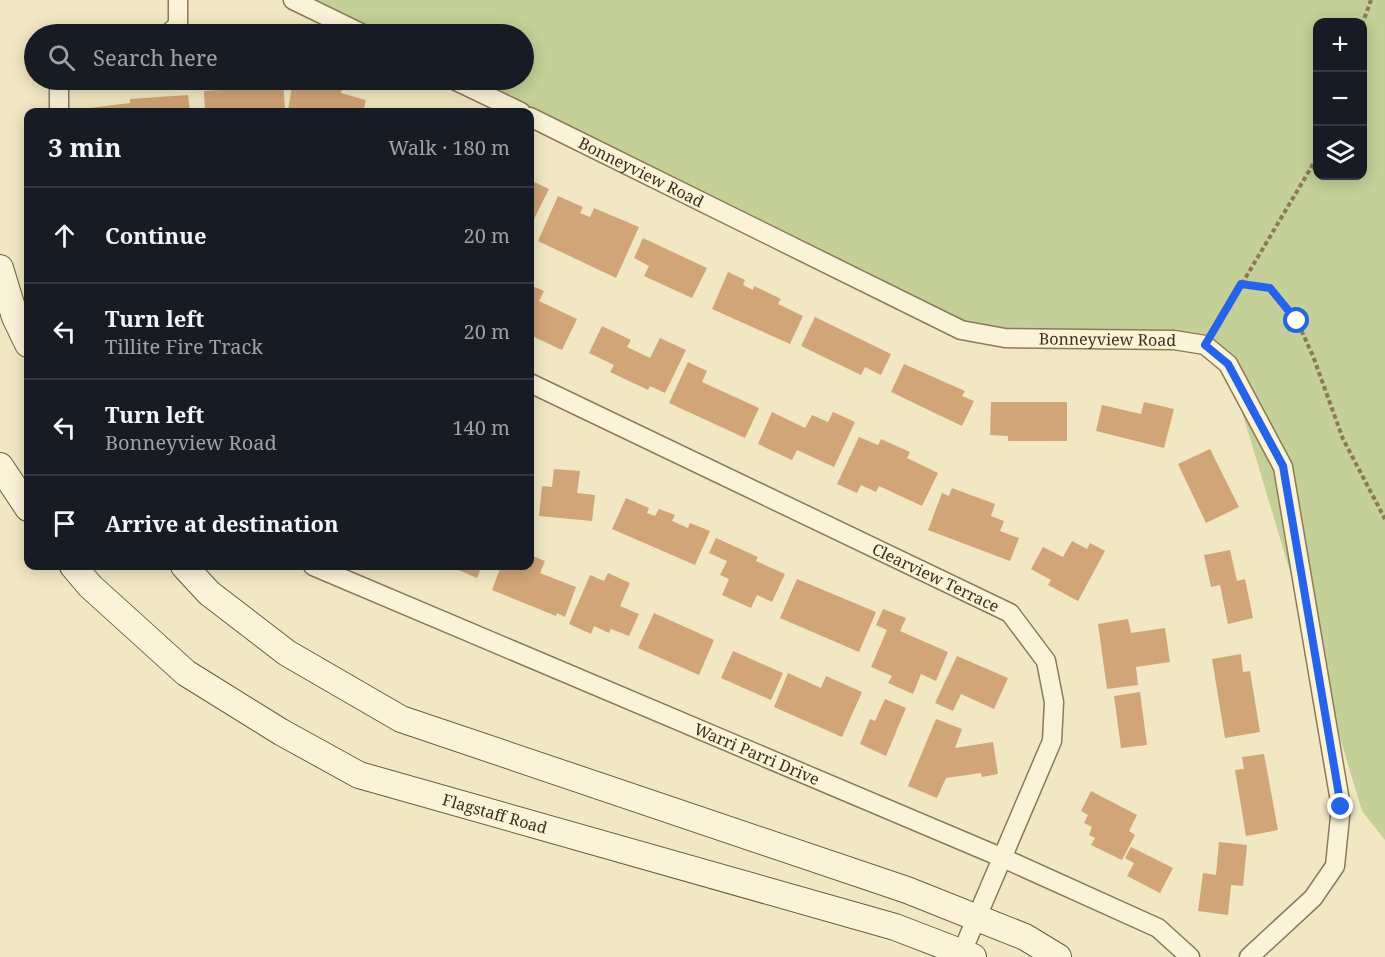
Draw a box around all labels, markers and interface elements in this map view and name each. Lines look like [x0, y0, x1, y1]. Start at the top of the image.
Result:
map controls [1313, 18, 1367, 180]
button: + [1313, 18, 1367, 72]
search box [24, 24, 534, 90]
icon: search [45, 41, 78, 74]
text: Search here [93, 42, 218, 72]
button: − [1313, 72, 1367, 126]
button: layers [1313, 126, 1367, 180]
text: 3 min [48, 129, 122, 165]
street label: Bonneyview Road [575, 132, 708, 212]
text: Walk · 180 m [388, 134, 510, 161]
icon: ahead [48, 219, 81, 252]
text: Continue [105, 220, 207, 250]
text: 20 m [464, 222, 510, 249]
text: Turn left [105, 303, 204, 333]
route start [1283, 307, 1309, 333]
icon: left [48, 315, 81, 348]
text: 20 m [464, 318, 510, 345]
street label: Bonneyview Road [1039, 327, 1177, 351]
text: Tillite Fire Track [105, 333, 263, 360]
text: Turn left [105, 399, 204, 429]
icon: left [48, 411, 81, 444]
text: 140 m [452, 414, 510, 441]
text: Bonneyview Road [105, 429, 277, 456]
icon: arrive [48, 507, 81, 540]
text: Arrive at destination [105, 508, 339, 538]
street label: Clearview Terrace [869, 538, 1003, 617]
street label: Warri Parri Drive [691, 718, 823, 790]
street label: Flagstaff Road [440, 788, 550, 839]
route end [1327, 793, 1353, 819]

